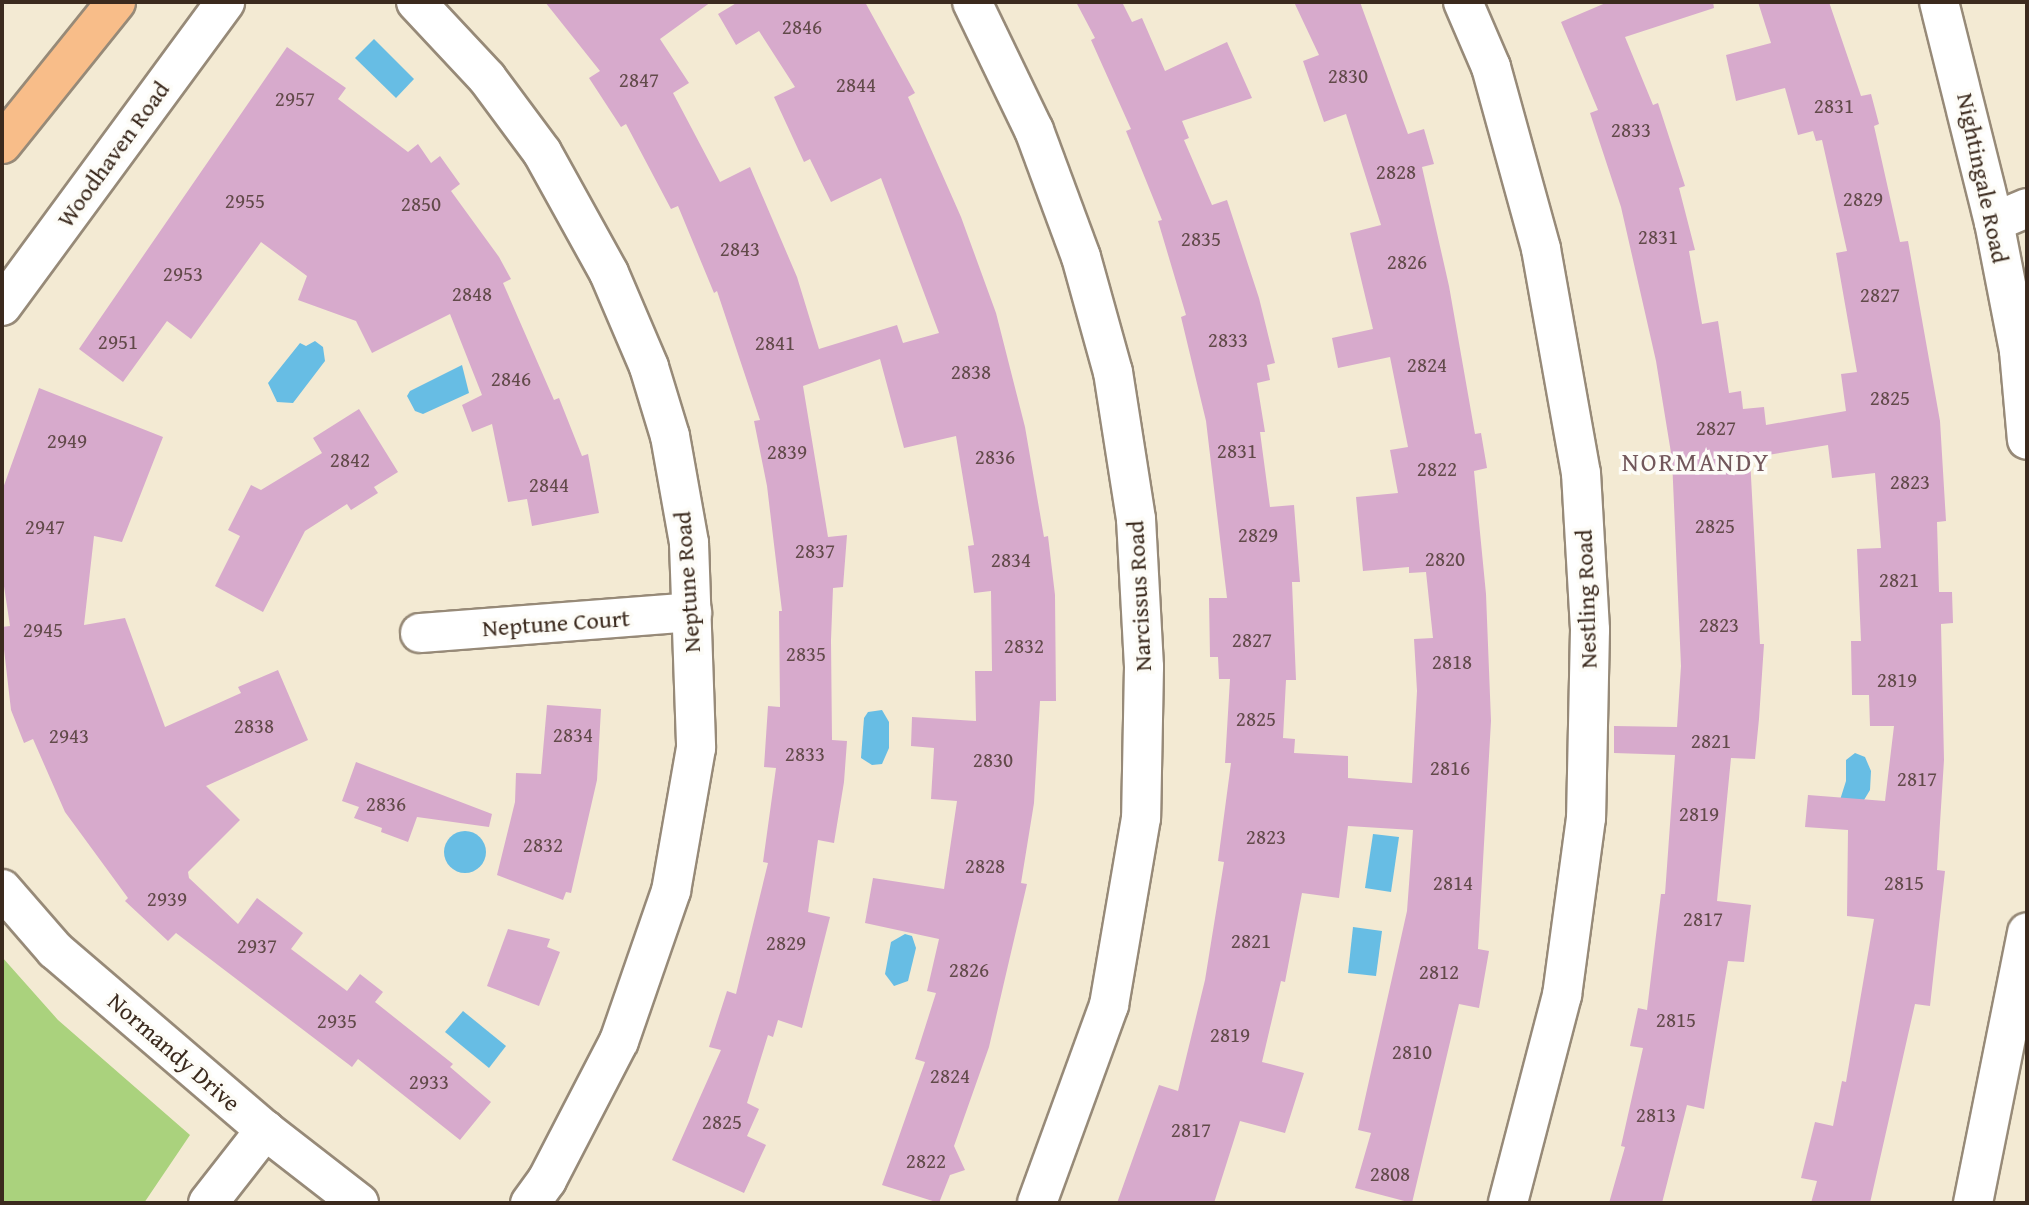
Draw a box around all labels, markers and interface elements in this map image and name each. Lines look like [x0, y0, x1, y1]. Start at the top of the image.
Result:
house number: 2846 [782, 14, 822, 40]
house number: 2830 [1328, 63, 1368, 89]
house number: 2847 [619, 67, 659, 93]
house number: 2844 [836, 72, 876, 98]
street label: Woodhaven Road [51, 76, 175, 232]
house number: 2957 [275, 86, 315, 112]
street label: Nightingale Road [1951, 90, 2015, 266]
house number: 2831 [1814, 93, 1854, 119]
house number: 2833 [1611, 117, 1651, 143]
house number: 2828 [1376, 159, 1416, 185]
house number: 2829 [1843, 186, 1883, 212]
house number: 2955 [225, 188, 265, 214]
house number: 2850 [401, 191, 441, 217]
house number: 2831 [1638, 224, 1678, 250]
house number: 2835 [1181, 226, 1221, 252]
house number: 2843 [720, 236, 760, 262]
house number: 2826 [1387, 249, 1427, 275]
house number: 2953 [163, 261, 203, 287]
house number: 2848 [452, 281, 492, 307]
house number: 2827 [1860, 282, 1900, 308]
house number: 2833 [1208, 327, 1248, 353]
house number: 2951 [98, 329, 138, 355]
house number: 2841 [755, 330, 795, 356]
house number: 2824 [1407, 352, 1447, 378]
house number: 2838 [951, 359, 991, 385]
house number: 2846 [491, 366, 531, 392]
house number: 2825 [1870, 385, 1910, 411]
house number: 2827 [1696, 415, 1736, 441]
house number: 2949 [47, 428, 87, 454]
house number: 2831 [1217, 438, 1257, 464]
house number: 2839 [767, 439, 807, 465]
house number: 2836 [975, 444, 1015, 470]
district label: NORMANDY [1623, 446, 1769, 478]
house number: 2842 [330, 447, 370, 473]
house number: 2822 [1417, 456, 1457, 482]
house number: 2823 [1890, 469, 1930, 495]
house number: 2844 [529, 472, 569, 498]
street label: Neptune Road [668, 510, 706, 654]
house number: 2825 [1695, 513, 1735, 539]
house number: 2947 [25, 514, 65, 540]
street label: Narcissus Road [1121, 520, 1157, 672]
house number: 2829 [1238, 522, 1278, 548]
street label: Nestling Road [1569, 529, 1603, 669]
house number: 2837 [795, 538, 835, 564]
house number: 2820 [1425, 546, 1465, 572]
house number: 2834 [991, 547, 1031, 573]
house number: 2821 [1879, 567, 1919, 593]
street label: Neptune Court [481, 603, 631, 643]
house number: 2823 [1699, 612, 1739, 638]
house number: 2945 [23, 617, 63, 643]
house number: 2827 [1232, 627, 1272, 653]
house number: 2832 [1004, 633, 1044, 659]
house number: 2835 [786, 641, 826, 667]
house number: 2818 [1432, 649, 1472, 675]
house number: 2819 [1877, 667, 1917, 693]
house number: 2825 [1236, 706, 1276, 732]
house number: 2838 [234, 713, 274, 739]
house number: 2834 [553, 722, 593, 748]
house number: 2943 [49, 723, 89, 749]
house number: 2821 [1691, 728, 1731, 754]
house number: 2833 [785, 741, 825, 767]
house number: 2830 [973, 747, 1013, 773]
house number: 2816 [1430, 755, 1470, 781]
house number: 2817 [1897, 766, 1937, 792]
house number: 2836 [366, 791, 406, 817]
house number: 2819 [1679, 801, 1719, 827]
house number: 2823 [1246, 824, 1286, 850]
house number: 2832 [523, 832, 563, 858]
house number: 2828 [965, 853, 1005, 879]
house number: 2814 [1433, 870, 1473, 896]
house number: 2815 [1884, 870, 1924, 896]
house number: 2939 [147, 886, 187, 912]
house number: 2817 [1683, 906, 1723, 932]
house number: 2821 [1231, 928, 1271, 954]
house number: 2829 [766, 930, 806, 956]
house number: 2937 [237, 933, 277, 959]
house number: 2826 [949, 957, 989, 983]
house number: 2812 [1419, 959, 1459, 985]
street label: Normandy Drive [102, 987, 246, 1117]
house number: 2815 [1656, 1007, 1696, 1033]
house number: 2935 [317, 1008, 357, 1034]
house number: 2819 [1210, 1022, 1250, 1048]
house number: 2810 [1392, 1039, 1432, 1065]
house number: 2824 [930, 1063, 970, 1089]
house number: 2933 [409, 1069, 449, 1095]
house number: 2813 [1636, 1102, 1676, 1128]
house number: 2825 [702, 1109, 742, 1135]
house number: 2817 [1171, 1117, 1211, 1143]
house number: 2822 [906, 1148, 946, 1174]
house number: 2808 [1370, 1161, 1410, 1187]

